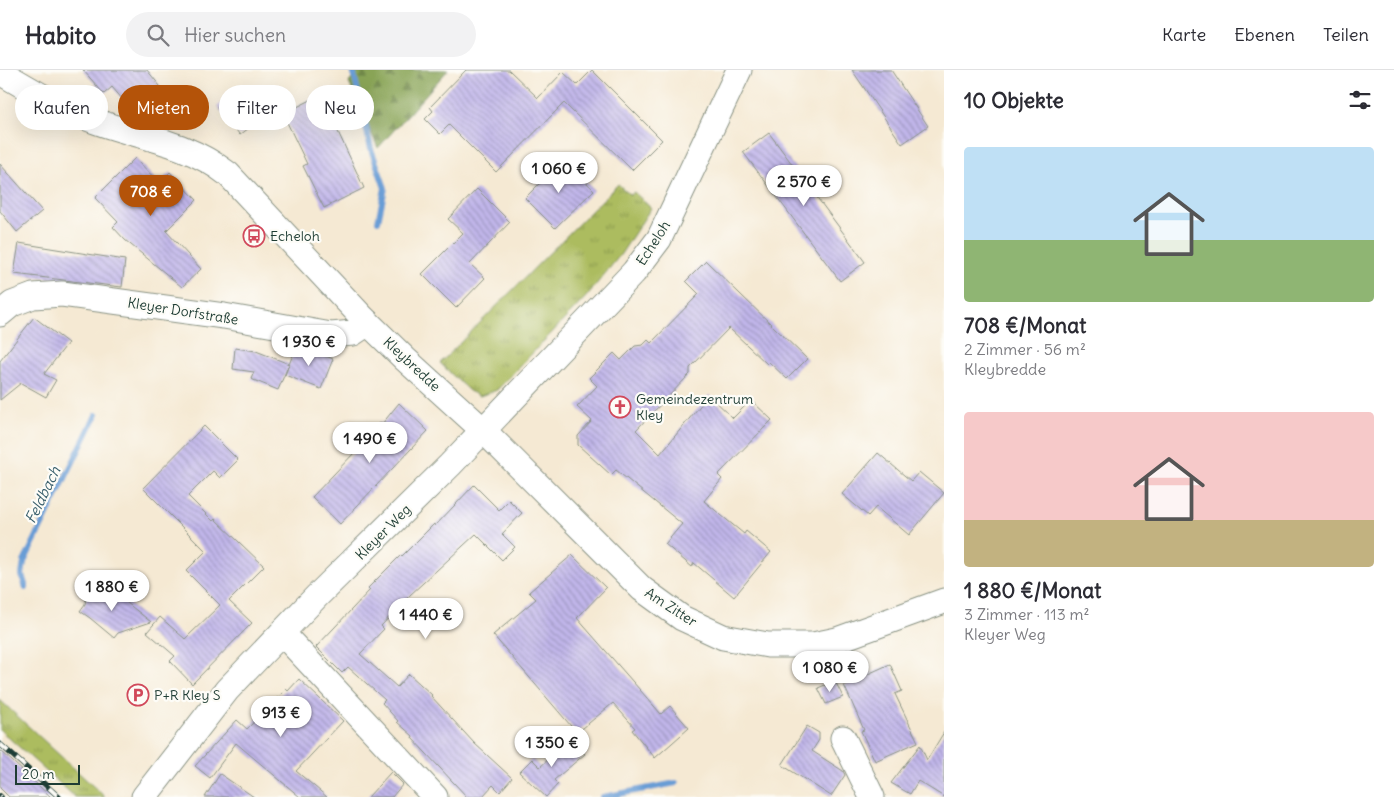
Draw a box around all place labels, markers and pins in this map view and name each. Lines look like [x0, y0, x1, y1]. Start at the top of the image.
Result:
pin: 1 060 € [513, 152, 605, 194]
pin: 2 570 € [758, 164, 850, 207]
pin: 708 € [116, 174, 186, 217]
bus stop icon: Echeloh [242, 224, 266, 248]
place label: Echeloh [270, 227, 320, 245]
pin: 1 930 € [263, 324, 355, 367]
place label: Gemeindezentrum Kley [636, 390, 753, 424]
church icon: Gemeindezentrum Kley [608, 395, 632, 419]
pin: 1 490 € [324, 422, 416, 464]
pin: 1 880 € [66, 570, 158, 612]
pin: 1 440 € [380, 598, 472, 640]
pin: 1 080 € [784, 650, 876, 693]
parking icon: P+R Kley S [126, 683, 150, 707]
place label: P+R Kley S [154, 686, 221, 704]
pin: 913 € [246, 696, 316, 738]
pin: 1 350 € [506, 726, 598, 768]

